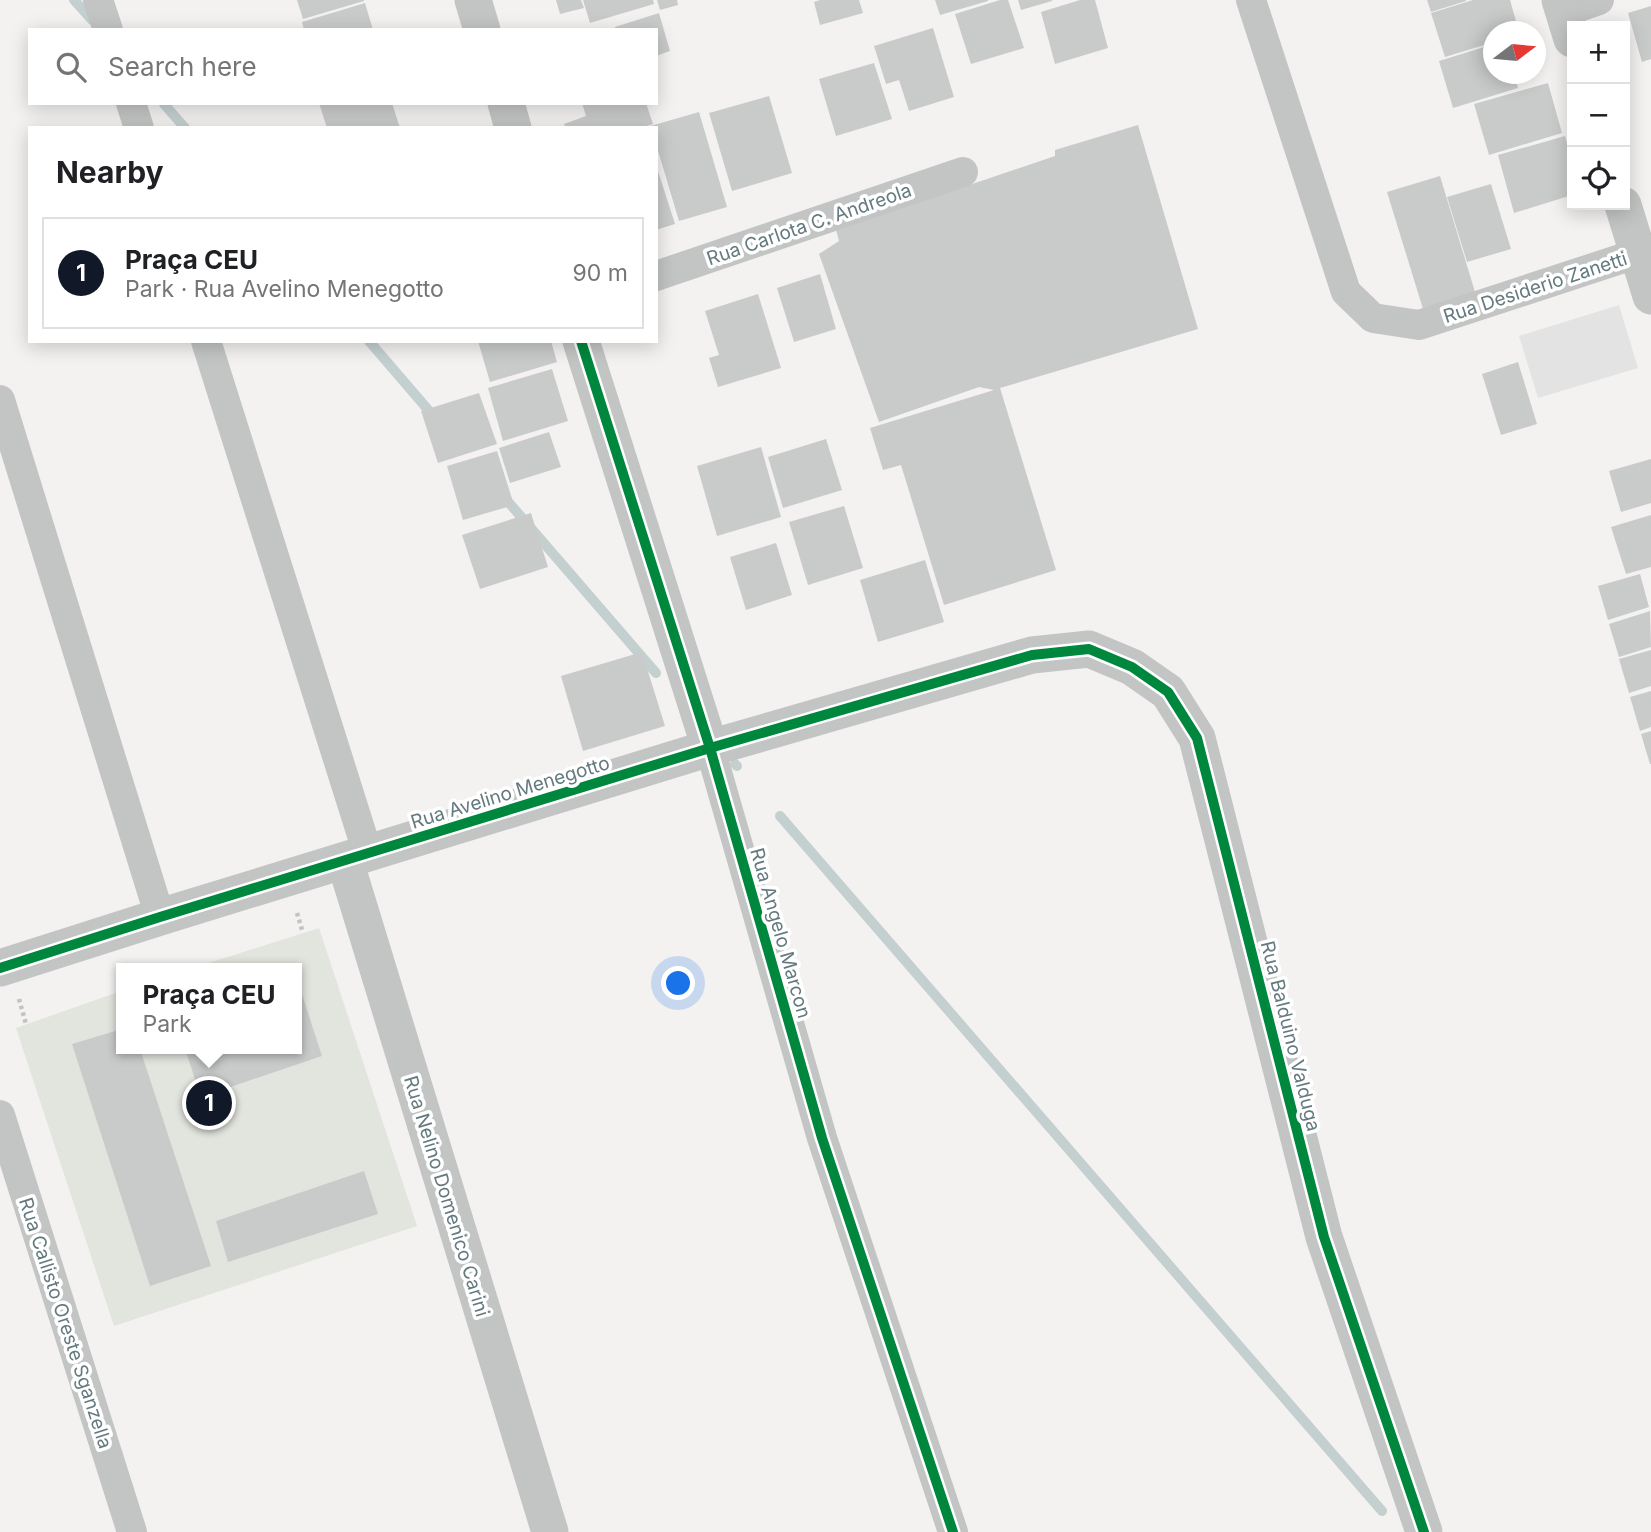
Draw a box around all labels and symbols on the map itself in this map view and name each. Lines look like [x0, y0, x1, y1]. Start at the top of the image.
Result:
north arrow [1483, 21, 1546, 84]
street label: Rua Carlota C. Andreola [704, 179, 915, 270]
street label: Rua Desiderio Zanetti [1440, 247, 1630, 328]
street label: Rua Avelino Menegotto [408, 751, 612, 834]
street label: Rua Angelo Marcon [745, 845, 816, 1021]
street label: Rua Balduino Valduga [1256, 939, 1325, 1134]
your location [661, 966, 695, 1000]
street label: Rua Nelino Domenico Carini [399, 1073, 494, 1319]
pin: 1 [186, 1077, 232, 1129]
street label: Rua Callisto Oreste Sganzella [14, 1195, 117, 1452]

